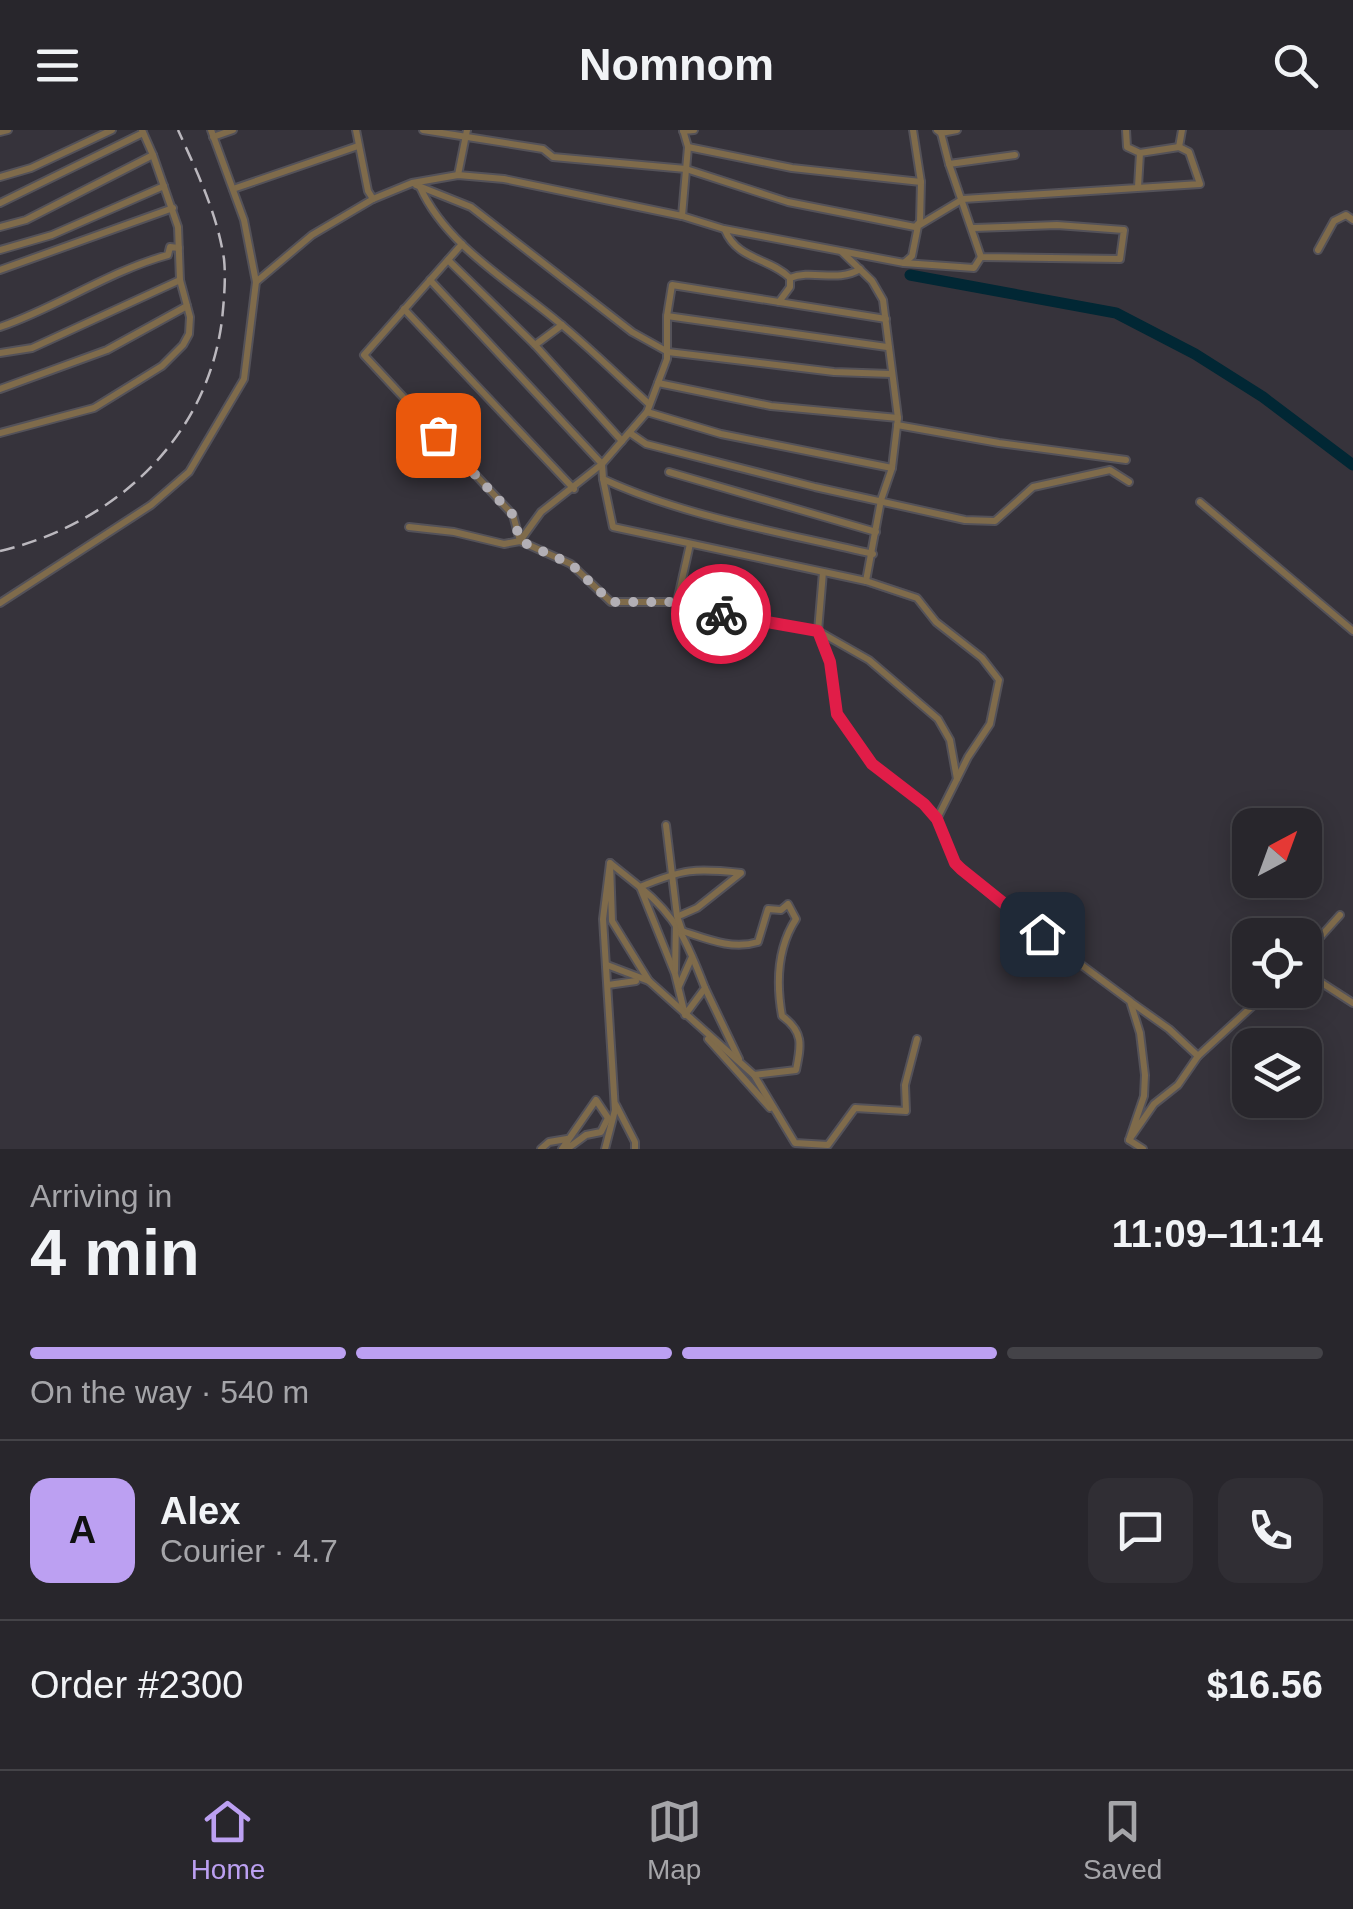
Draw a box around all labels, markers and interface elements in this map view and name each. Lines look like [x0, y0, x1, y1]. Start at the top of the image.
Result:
icon: menu [30, 38, 85, 93]
icon: search [1268, 38, 1323, 93]
text: Nomnom [579, 39, 774, 90]
pin [396, 393, 481, 478]
icon: bag [411, 408, 466, 463]
courier [671, 564, 771, 664]
icon: bike [694, 587, 749, 642]
north arrow [1232, 808, 1322, 898]
map controls [1232, 808, 1322, 1118]
pin [1000, 892, 1085, 977]
icon: home [1015, 907, 1070, 962]
button: locate [1232, 918, 1322, 1008]
button: layers [1232, 1028, 1322, 1118]
text: Arriving in [30, 1178, 172, 1214]
text: 11:09–11:14 [1112, 1213, 1323, 1255]
text: 4 min [30, 1216, 200, 1289]
text: On the way · 540 m [30, 1374, 309, 1410]
button: chat [1088, 1478, 1193, 1583]
button: phone [1218, 1478, 1323, 1583]
text: Alex [160, 1490, 240, 1532]
text: A [69, 1509, 96, 1551]
text: Courier · 4.7 [160, 1533, 338, 1569]
text: Order #2300 [30, 1664, 243, 1706]
text: $16.56 [1207, 1664, 1323, 1706]
tab: Home [191, 1794, 265, 1886]
tab: Map [647, 1794, 702, 1886]
tab: Saved [1083, 1794, 1162, 1886]

